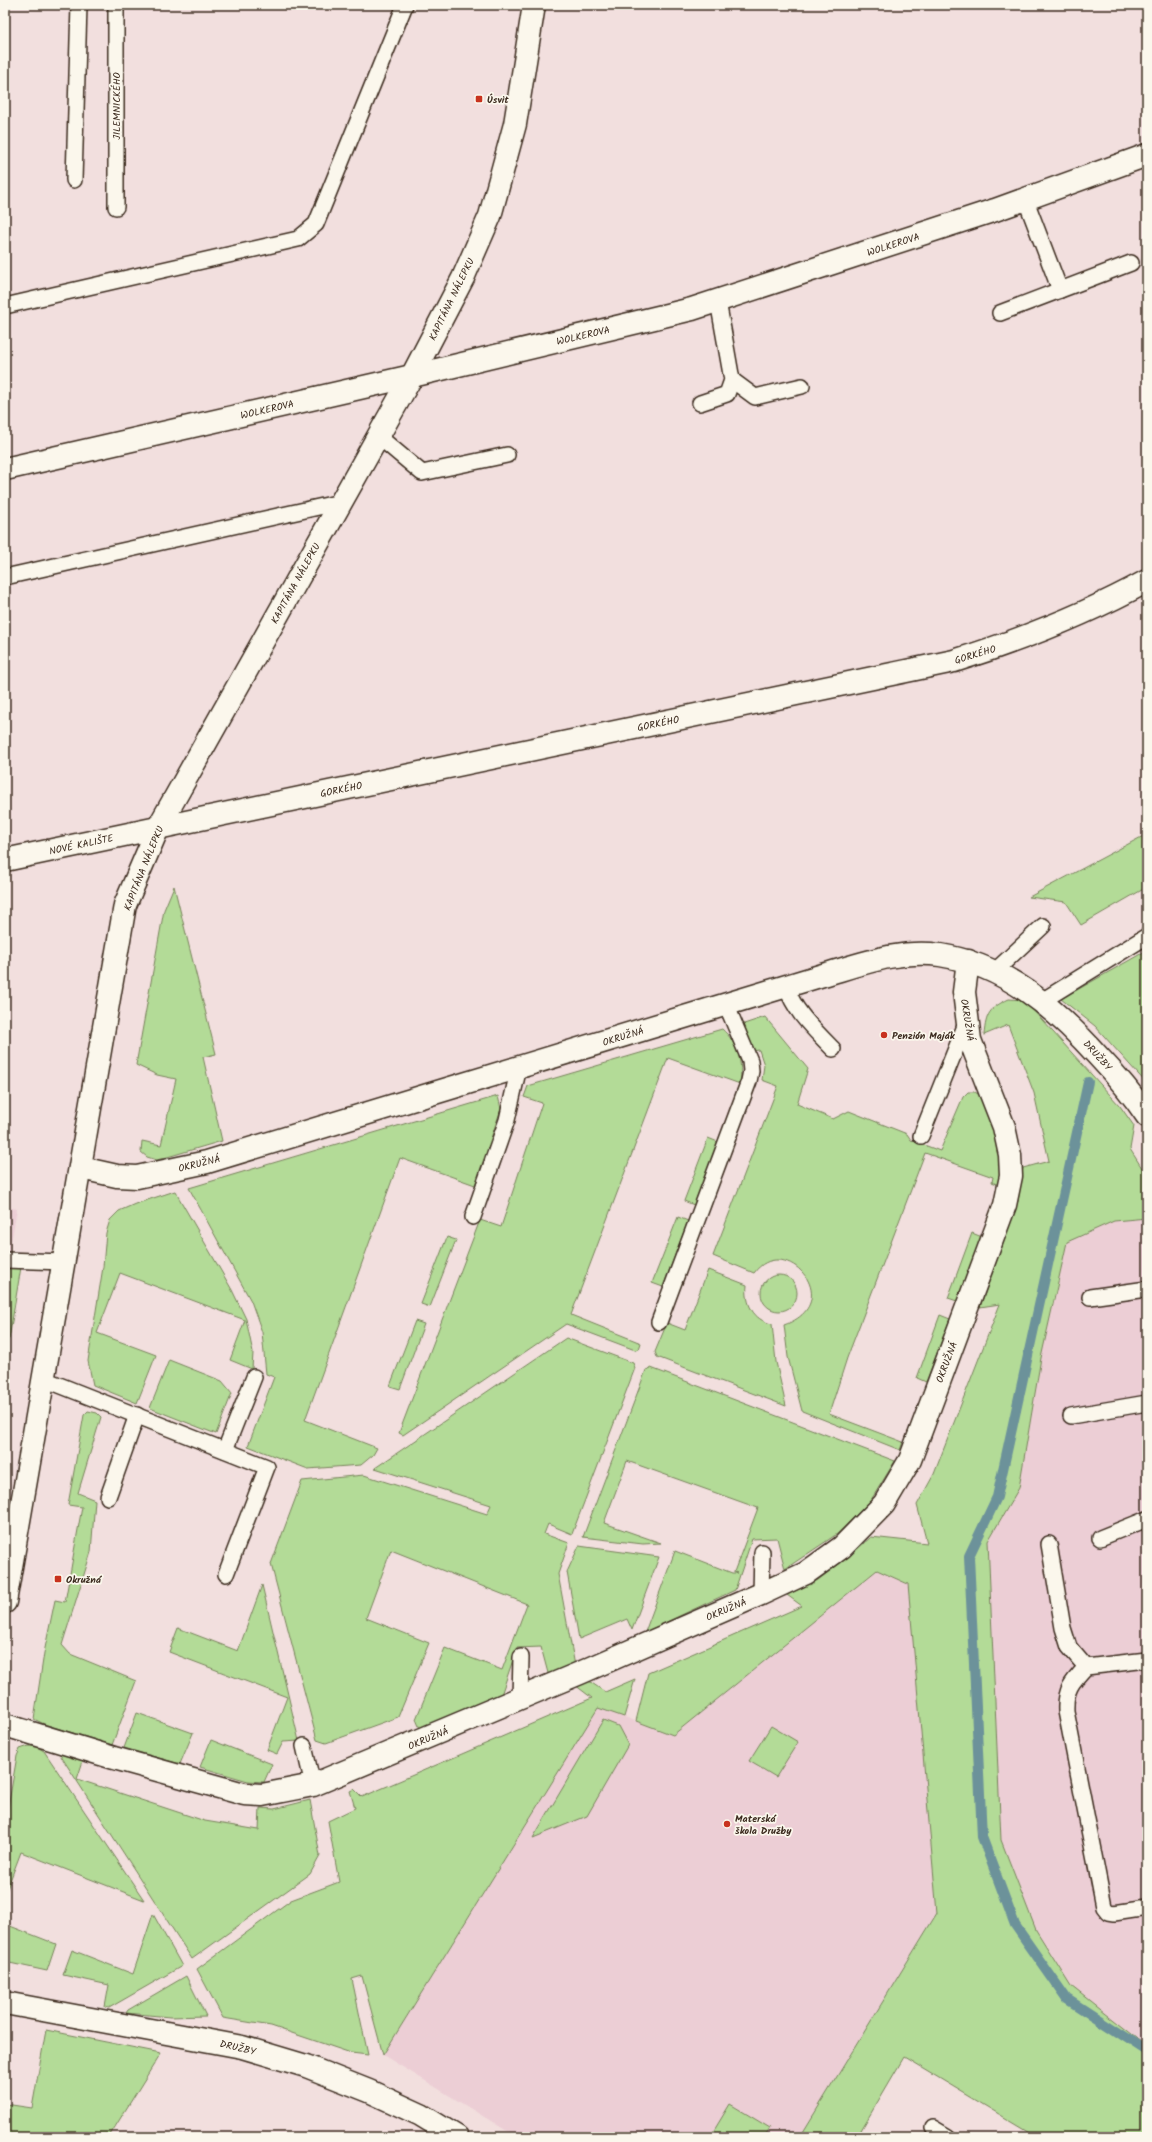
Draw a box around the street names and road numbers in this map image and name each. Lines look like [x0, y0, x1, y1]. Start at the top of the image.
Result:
street label: JILEMNICKÉHO [109, 72, 125, 140]
street label: WOLKEROVA [865, 229, 922, 261]
street label: KAPITÁNA NÁLEPKU [425, 255, 479, 344]
street label: WOLKEROVA [555, 322, 612, 350]
street label: WOLKEROVA [239, 396, 296, 424]
street label: KAPITÁNA NÁLEPKU [267, 540, 325, 627]
street label: GORKÉHO [953, 641, 998, 669]
street label: GORKÉHO [636, 712, 681, 736]
street label: GORKÉHO [319, 778, 364, 802]
street label: KAPITÁNA NÁLEPKU [120, 824, 168, 913]
street label: NOVÉ KALIŠTE [48, 830, 116, 860]
street label: OKRUŽNÁ [956, 998, 978, 1043]
street label: OKRUŽNÁ [600, 1023, 646, 1051]
street label: DRUŽBY [1079, 1037, 1116, 1076]
street label: OKRUŽNÁ [176, 1151, 222, 1177]
street label: OKRUŽNÁ [932, 1339, 962, 1385]
street label: OKRUŽNÁ [704, 1594, 749, 1626]
street label: OKRUŽNÁ [406, 1723, 451, 1755]
street label: DRUŽBY [218, 2036, 259, 2060]

